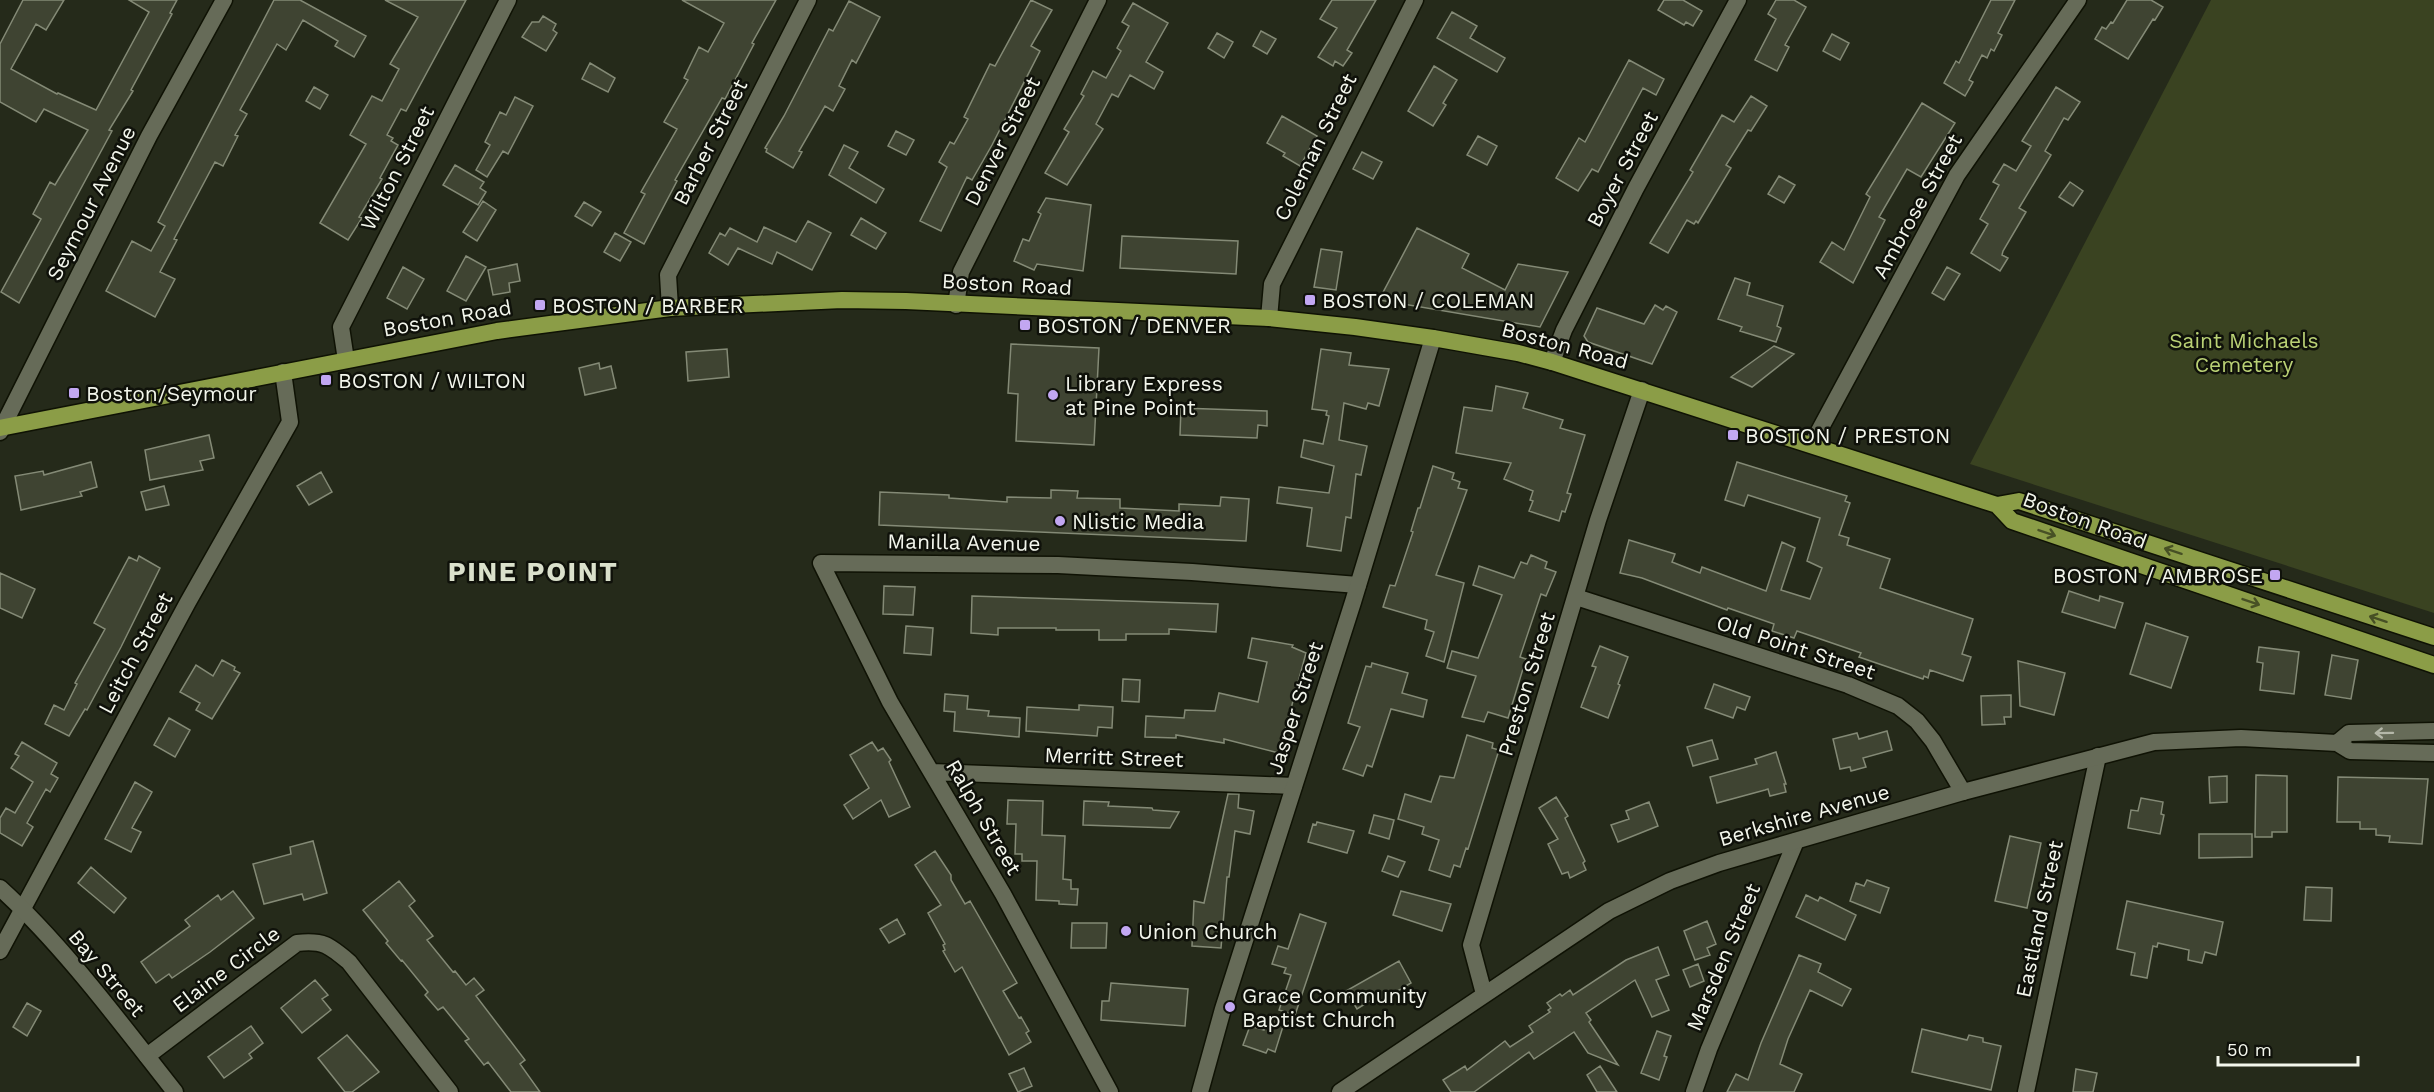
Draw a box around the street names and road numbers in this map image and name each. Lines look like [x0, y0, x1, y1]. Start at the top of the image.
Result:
street label: Coleman Street [1269, 69, 1362, 225]
street label: Denver Street [959, 72, 1045, 210]
street label: Barber Street [668, 75, 753, 209]
street label: Wilton Street [355, 101, 439, 235]
street label: Boyer Street [1581, 107, 1663, 231]
street label: Seymour Avenue [41, 122, 141, 284]
street label: Ambrose Street [1867, 129, 1967, 283]
street label: Boston Road [941, 268, 1073, 300]
street label: Boston Road [381, 294, 513, 342]
street label: Boston Road [1499, 316, 1631, 374]
street label: Boston Road [2020, 486, 2150, 554]
street label: Manilla Avenue [887, 528, 1041, 556]
street label: Leitch Street [93, 588, 178, 718]
street label: Preston Street [1492, 609, 1560, 759]
street label: Old Point Street [1714, 610, 1879, 684]
street label: Jasper Street [1262, 638, 1328, 778]
street label: Merritt Street [1044, 742, 1184, 772]
street label: Ralph Street [941, 755, 1027, 879]
street label: Berkshire Avenue [1716, 779, 1892, 851]
street label: Eastland Street [2010, 838, 2068, 1000]
street label: Marsden Street [1681, 879, 1765, 1034]
street label: Elaine Circle [167, 920, 285, 1018]
street label: Bay Street [63, 924, 151, 1022]

